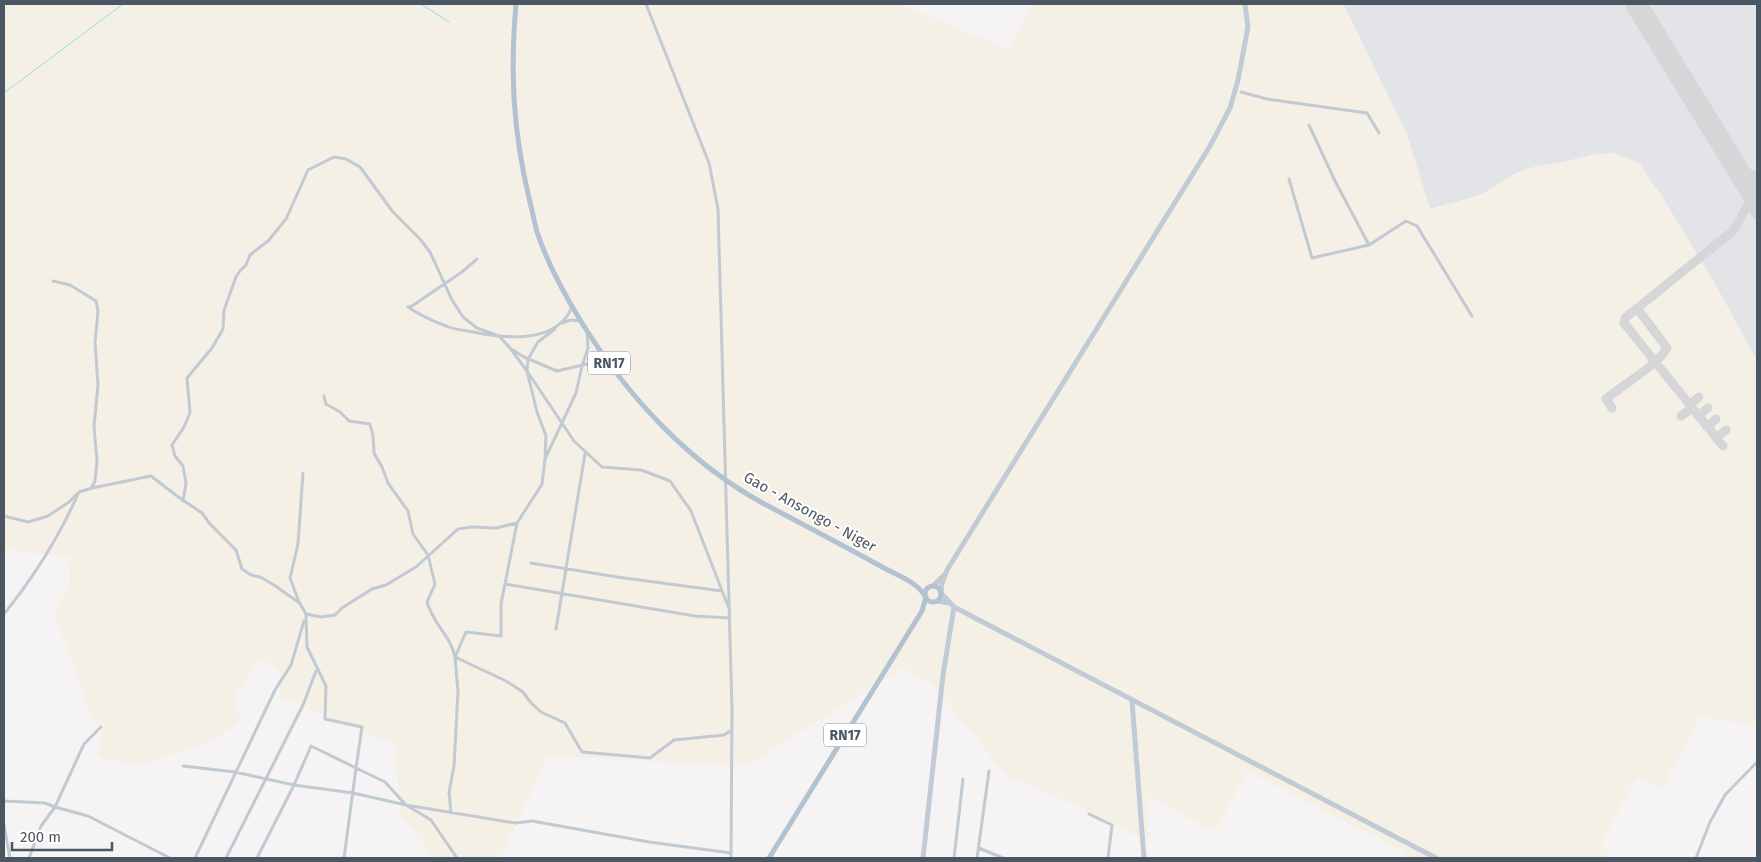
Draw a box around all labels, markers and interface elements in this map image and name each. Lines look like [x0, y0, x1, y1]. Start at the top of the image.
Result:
road number: RN17 [588, 352, 630, 374]
street label: Gao - Ansongo - Niger [741, 468, 880, 556]
road number: RN17 [824, 724, 866, 746]
scale bar [12, 820, 112, 852]
text: 200 m [20, 828, 61, 846]

